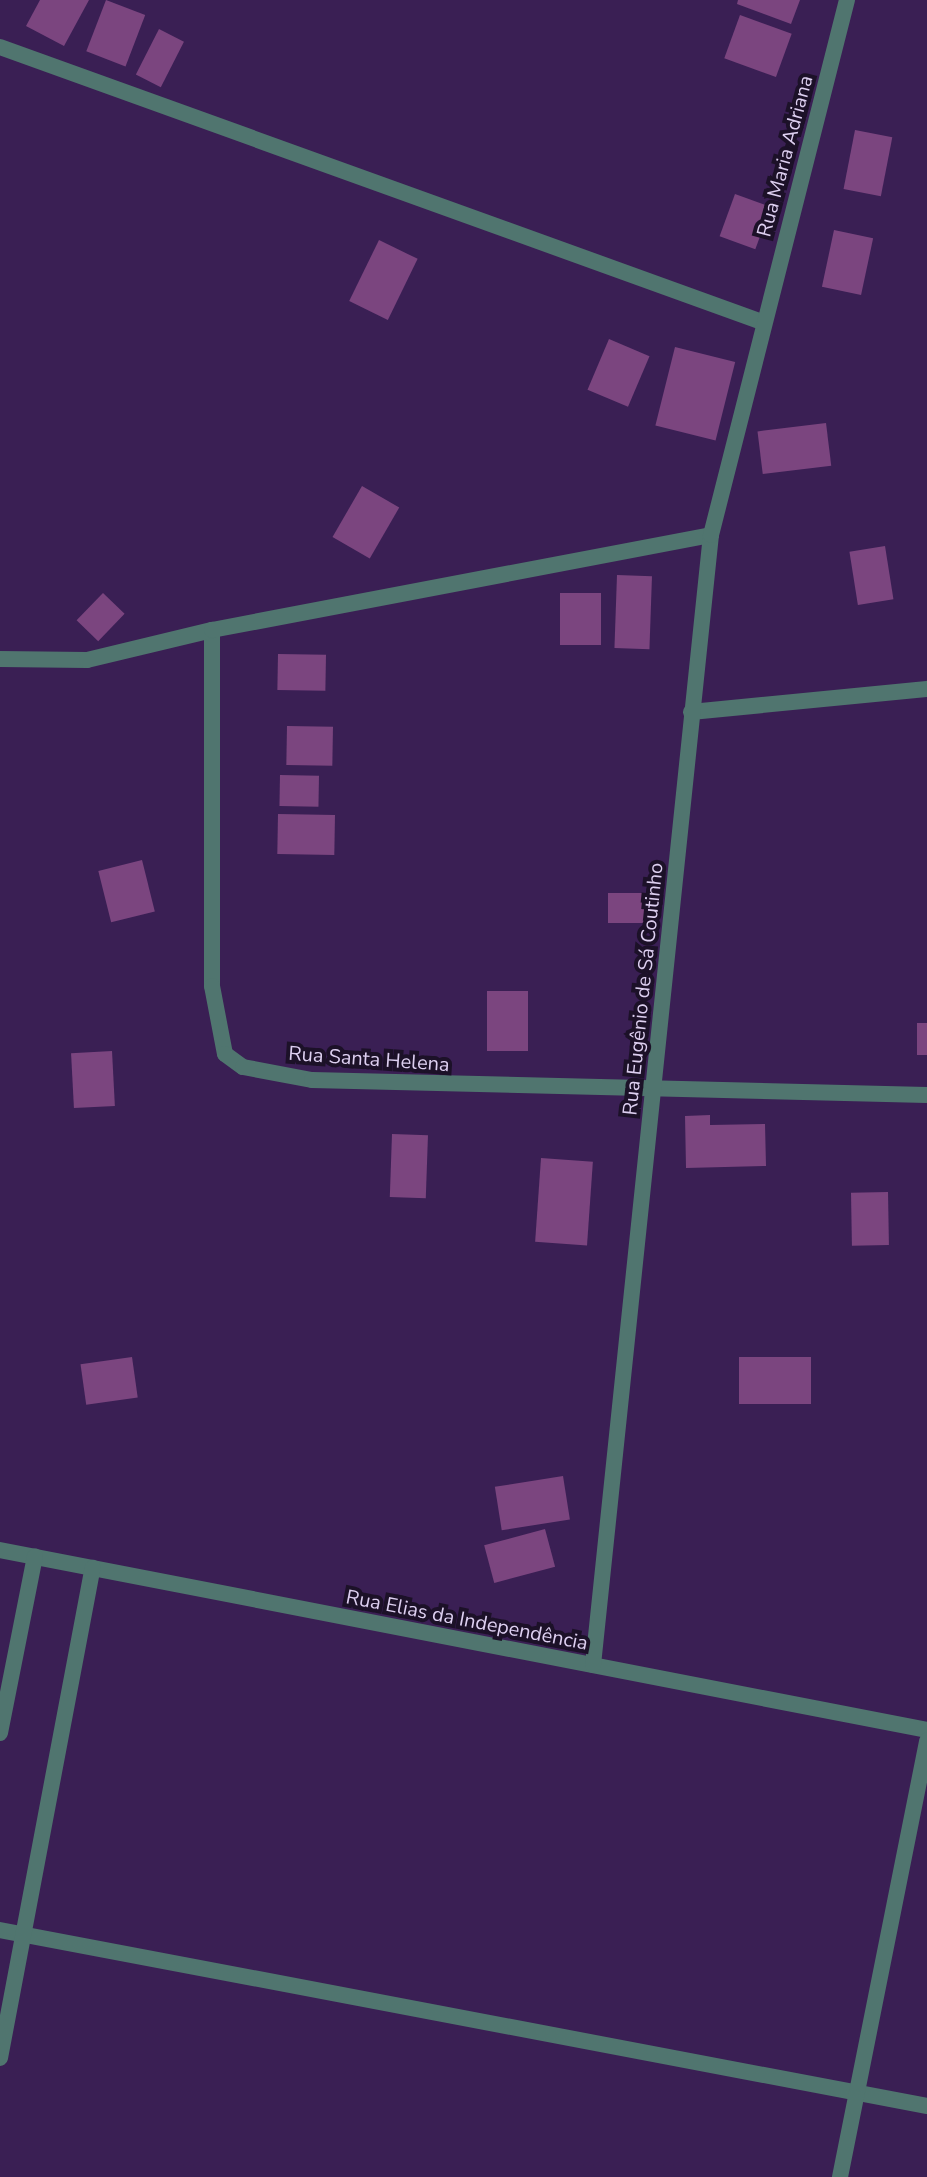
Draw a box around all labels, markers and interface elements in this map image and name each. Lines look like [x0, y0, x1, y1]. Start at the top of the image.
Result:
street label: Rua Maria Adriana [752, 73, 818, 239]
street label: Rua Eugênio de Sá Coutinho [618, 861, 668, 1117]
street label: Rua Santa Helena [288, 1041, 450, 1077]
street label: Rua Elias da Independência [344, 1585, 590, 1655]

